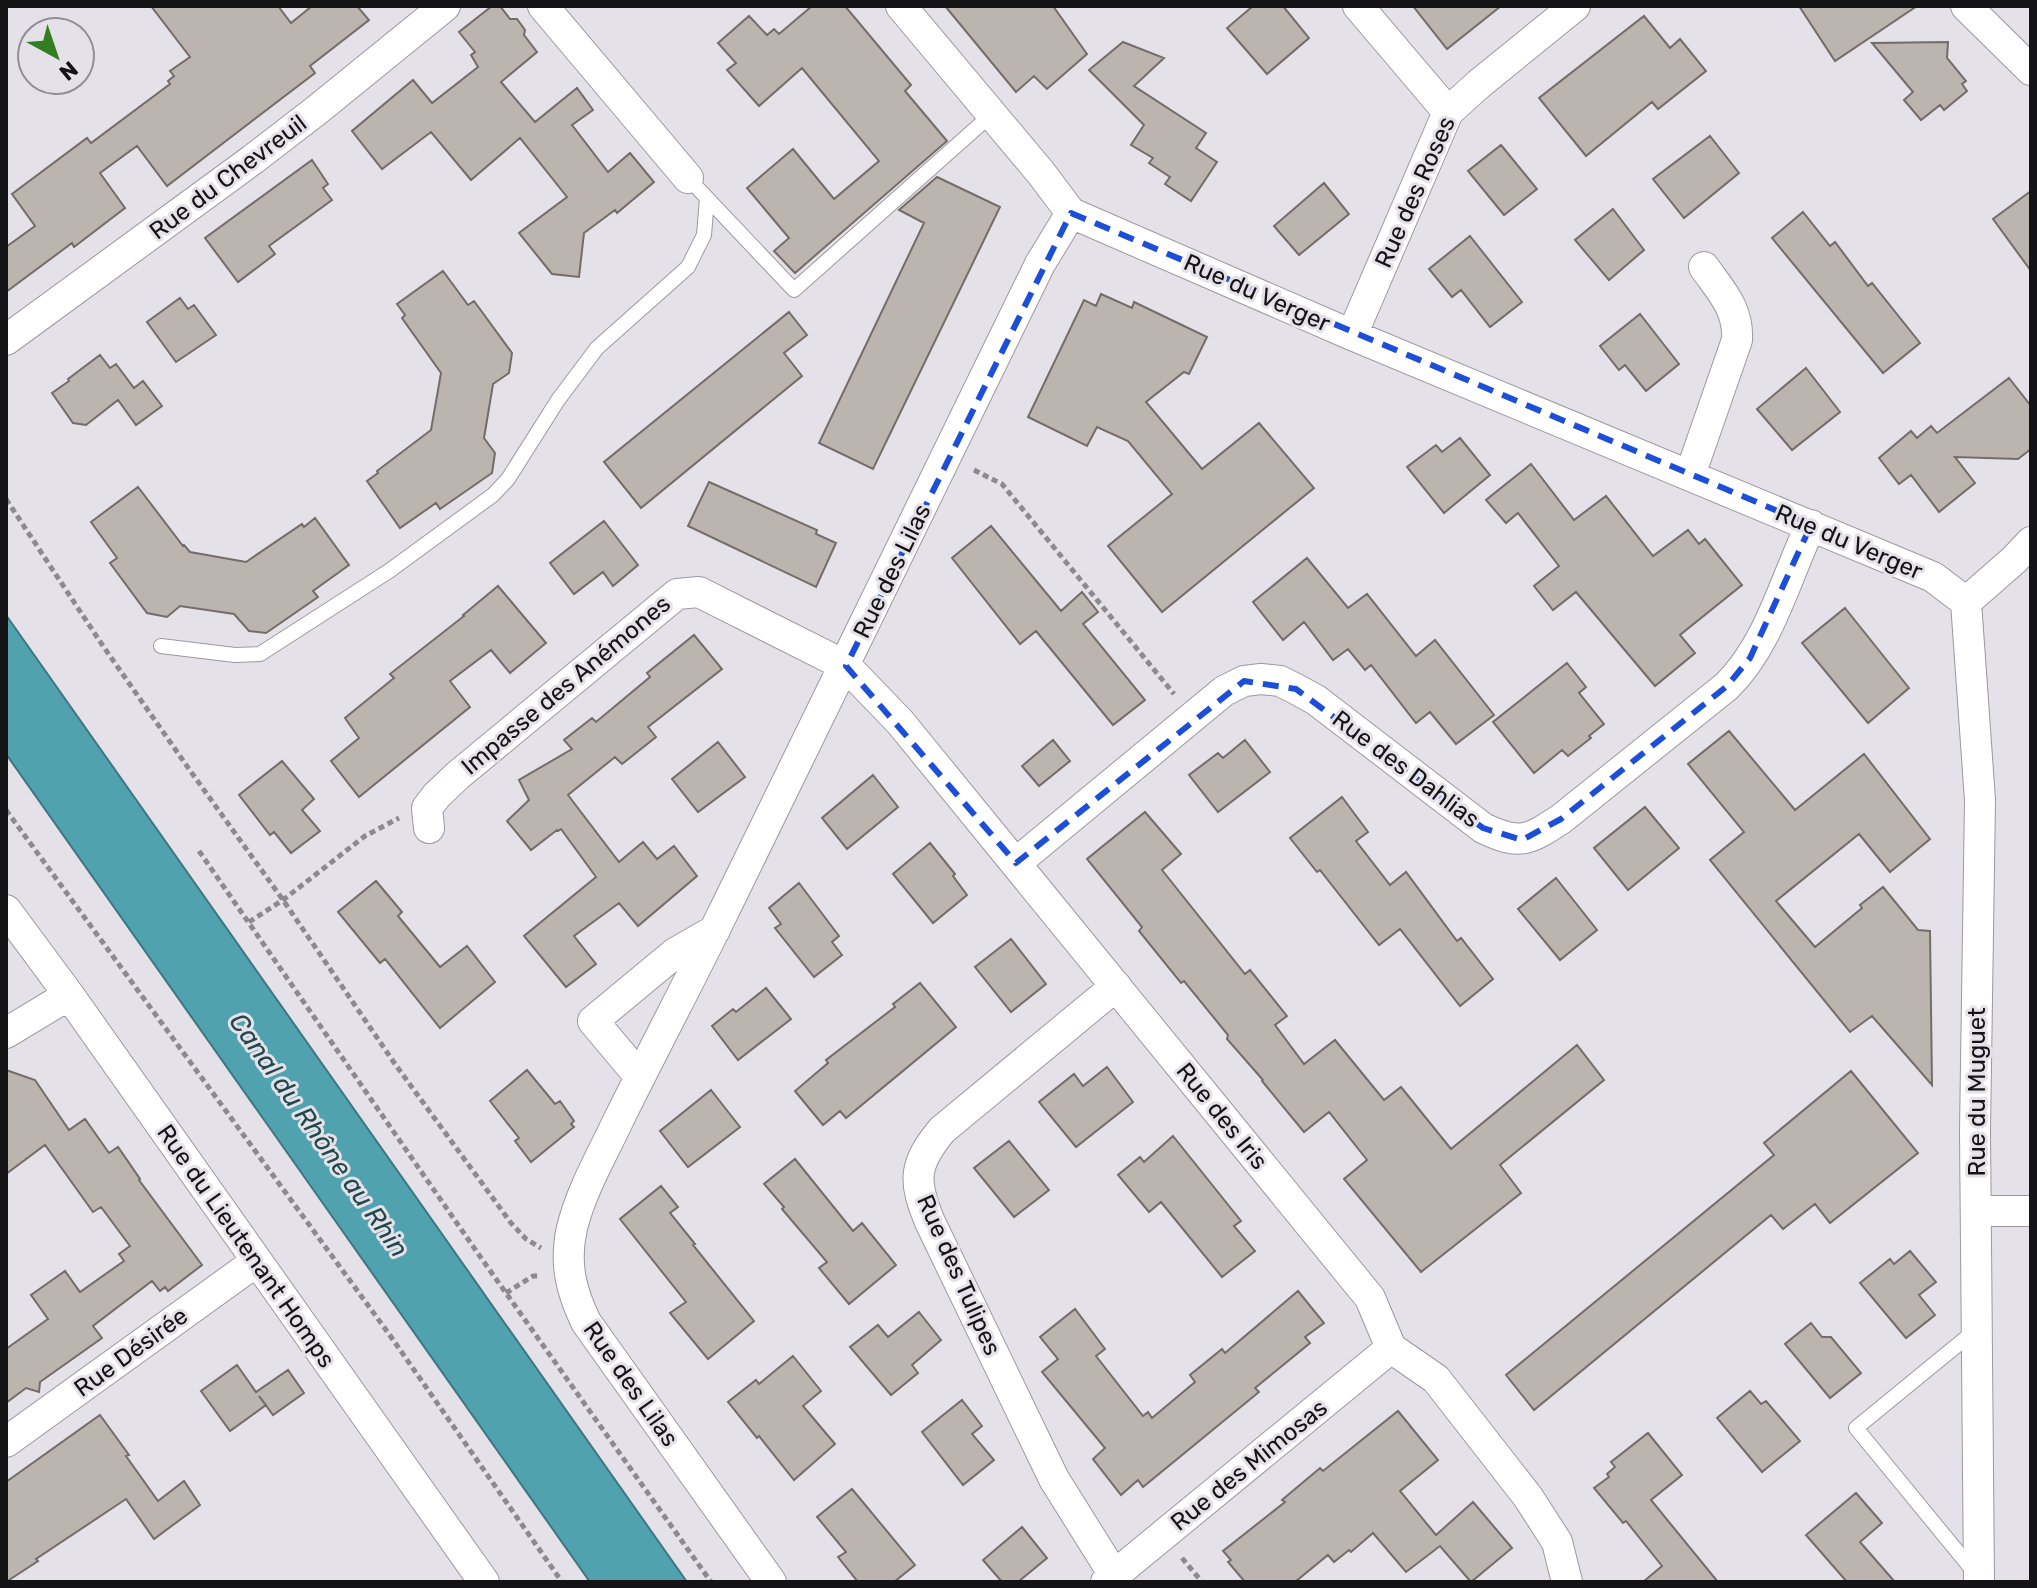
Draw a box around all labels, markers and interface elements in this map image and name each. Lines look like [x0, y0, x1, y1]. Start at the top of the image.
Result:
north arrow [16, 16, 96, 96]
text: N [54, 56, 83, 86]
street label: Rue du Chevreuil [144, 109, 312, 245]
street label: Rue des Roses [1369, 112, 1461, 272]
street label: Rue du Verger [1180, 248, 1334, 338]
street label: Rue du Verger [1771, 498, 1927, 586]
street label: Rue des Lilas [847, 499, 937, 643]
street label: Impasse des Anémones [456, 589, 676, 781]
street label: Rue des Dahlias [1327, 705, 1485, 833]
water label: Canal du Rhône au Rhin [222, 1007, 415, 1263]
street label: Rue du Muguet [1963, 1007, 1991, 1177]
street label: Rue des Iris [1171, 1057, 1273, 1175]
street label: Rue du Lieutenant Homps [151, 1119, 341, 1373]
street label: Rue des Tulipes [911, 1190, 1007, 1360]
street label: Rue Désirée [69, 1302, 193, 1402]
street label: Rue des Lilas [578, 1316, 684, 1452]
street label: Rue des Mimosas [1165, 1393, 1333, 1537]

